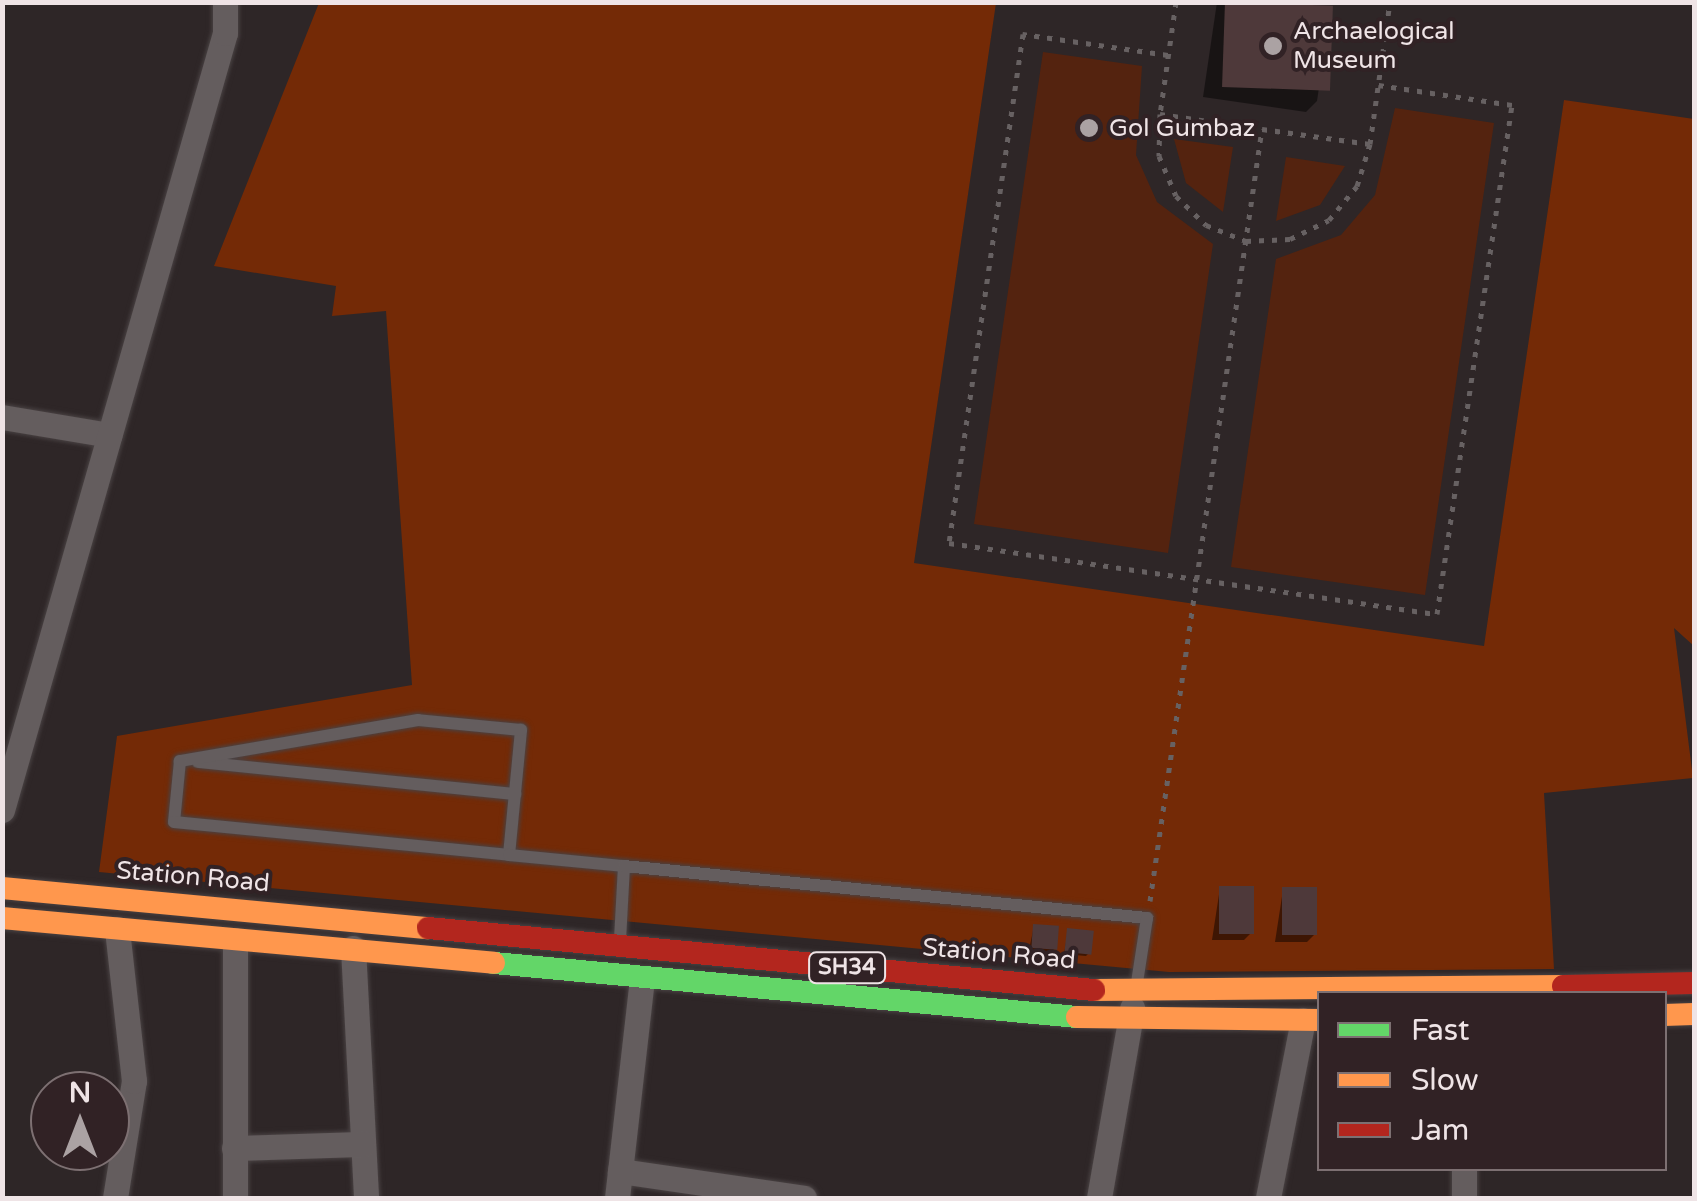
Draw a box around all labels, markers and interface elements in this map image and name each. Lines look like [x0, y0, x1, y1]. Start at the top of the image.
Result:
place label: Archaelogical Museum [1293, 17, 1454, 76]
marker: Archaelogical Museum [1262, 35, 1284, 57]
place label: Gol Gumbaz [1109, 113, 1255, 143]
marker: Gol Gumbaz [1078, 117, 1100, 139]
street label: Station Road [115, 855, 271, 899]
street label: Station Road [921, 932, 1077, 976]
road number: SH34 [807, 951, 887, 985]
legend [1317, 991, 1667, 1171]
text: Fast [1411, 1012, 1470, 1049]
text: Slow [1411, 1062, 1479, 1099]
north arrow [30, 1071, 130, 1171]
text: N [69, 1076, 91, 1110]
text: Jam [1411, 1112, 1469, 1149]

